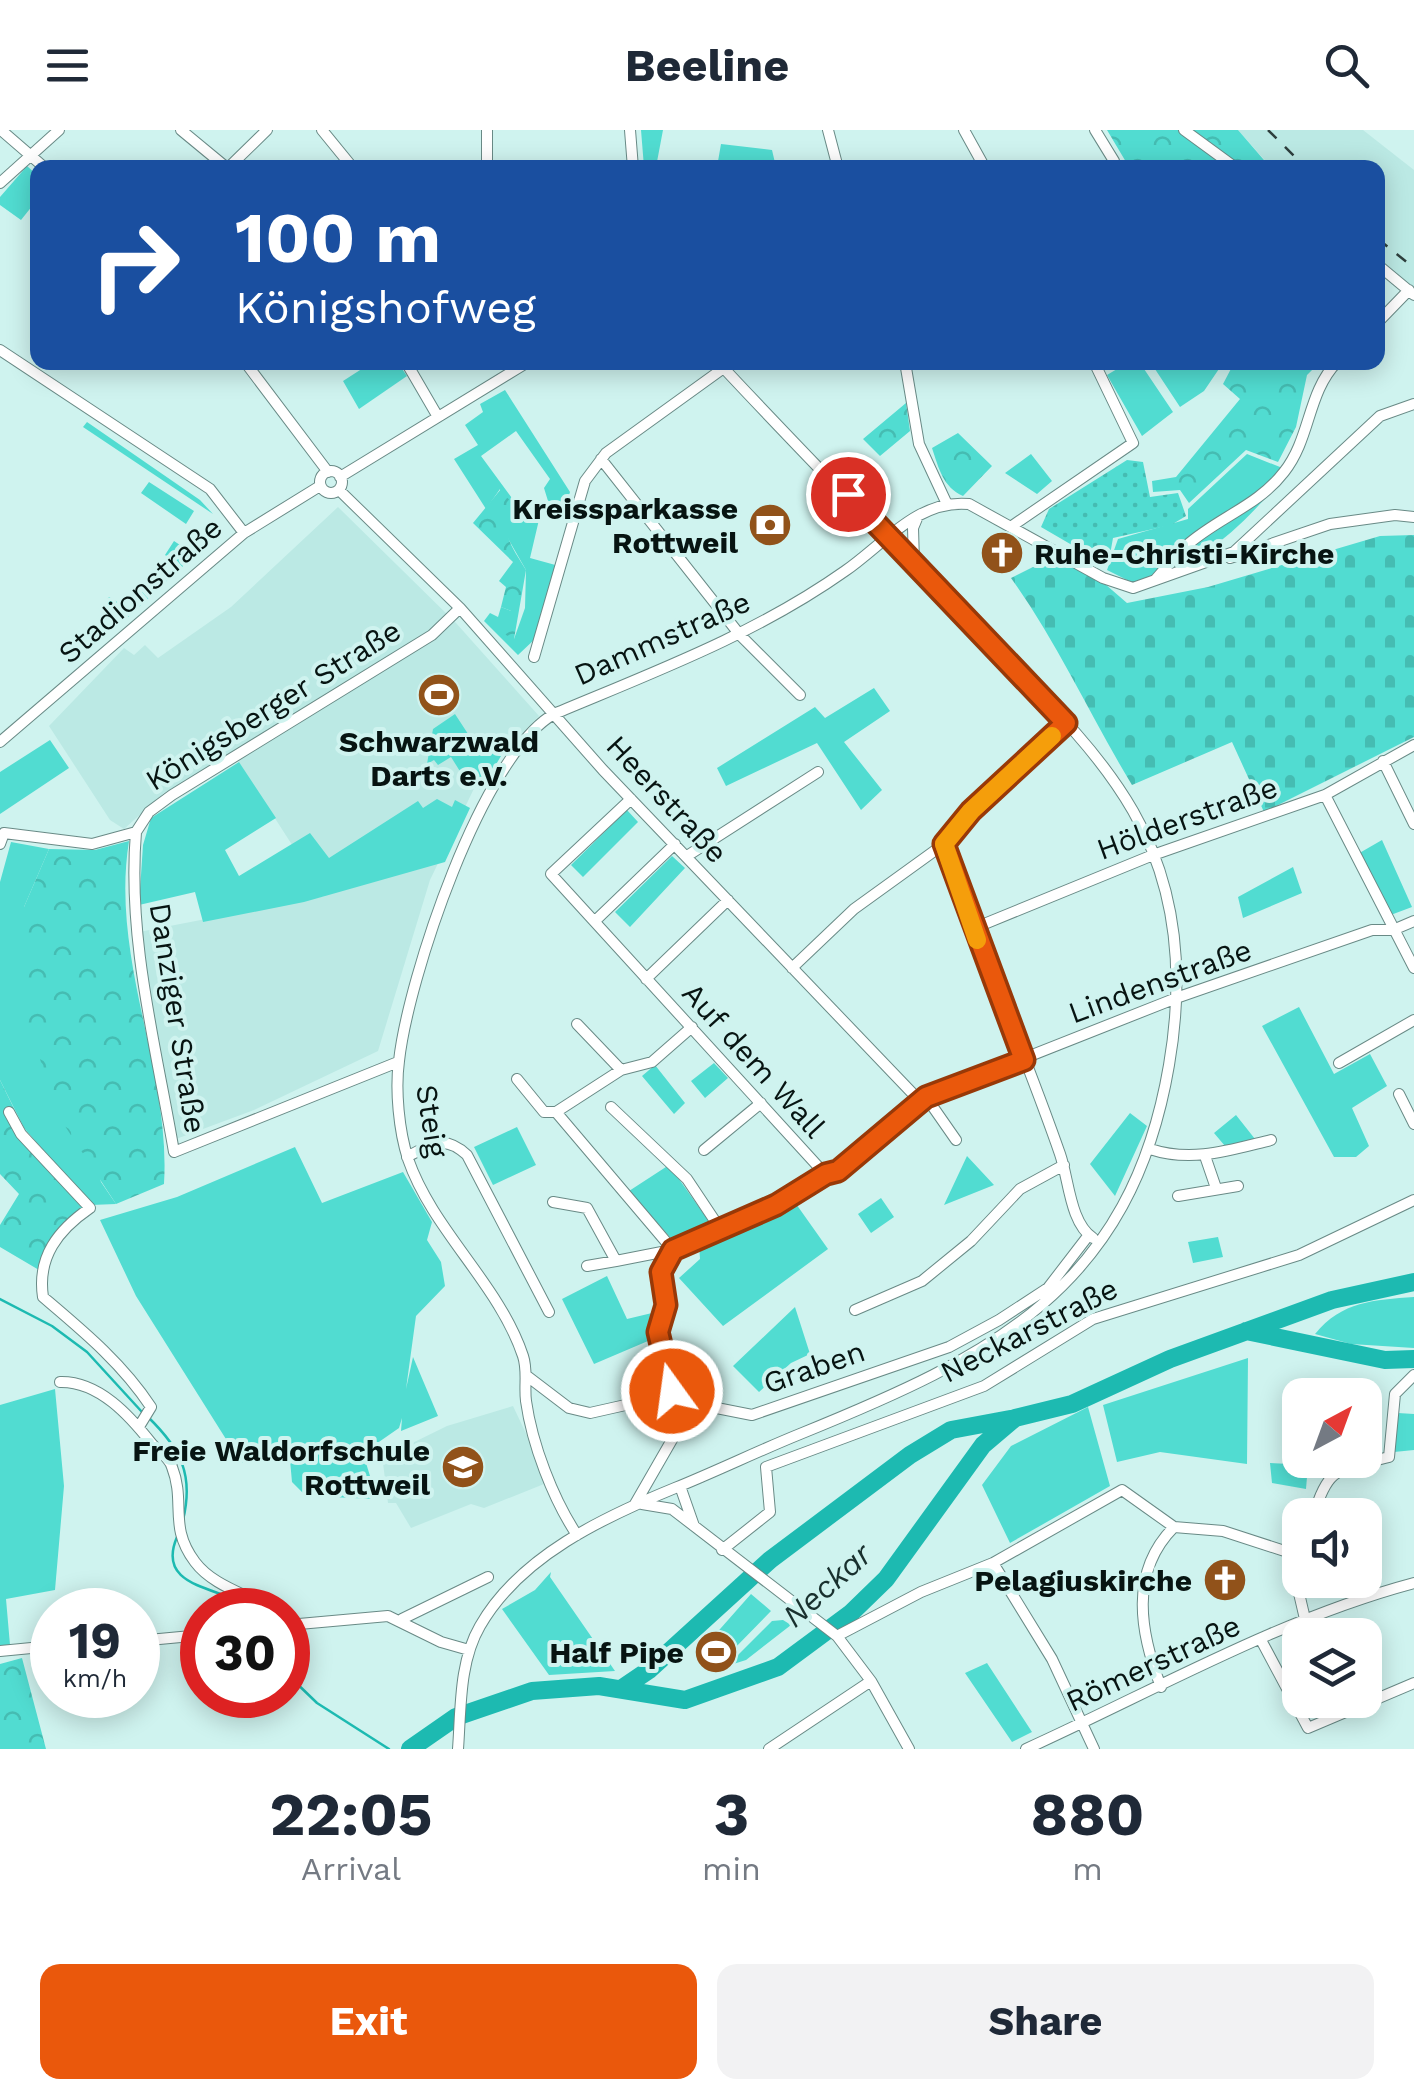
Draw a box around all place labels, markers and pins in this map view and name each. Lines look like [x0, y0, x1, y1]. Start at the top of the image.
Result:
pin [806, 452, 891, 537]
place label: Kreissparkasse Rottweil [512, 491, 738, 560]
bank icon: Kreissparkasse Rottweil [747, 502, 793, 548]
church icon: Ruhe-Christi-Kirche [979, 530, 1025, 576]
place label: Ruhe-Christi-Kirche [1034, 536, 1334, 571]
sports icon: Schwarzwald Darts e.V. [416, 672, 462, 718]
place label: Schwarzwald Darts e.V. [339, 724, 539, 793]
place label: Freie Waldorfschule Rottweil [132, 1433, 430, 1502]
school or university icon: Freie Waldorfschule Rottweil [440, 1444, 486, 1490]
church icon: Pelagiuskirche [1202, 1557, 1248, 1603]
place label: Pelagiuskirche [974, 1563, 1192, 1598]
sports icon: Half Pipe [693, 1629, 739, 1675]
place label: Half Pipe [549, 1635, 684, 1670]

